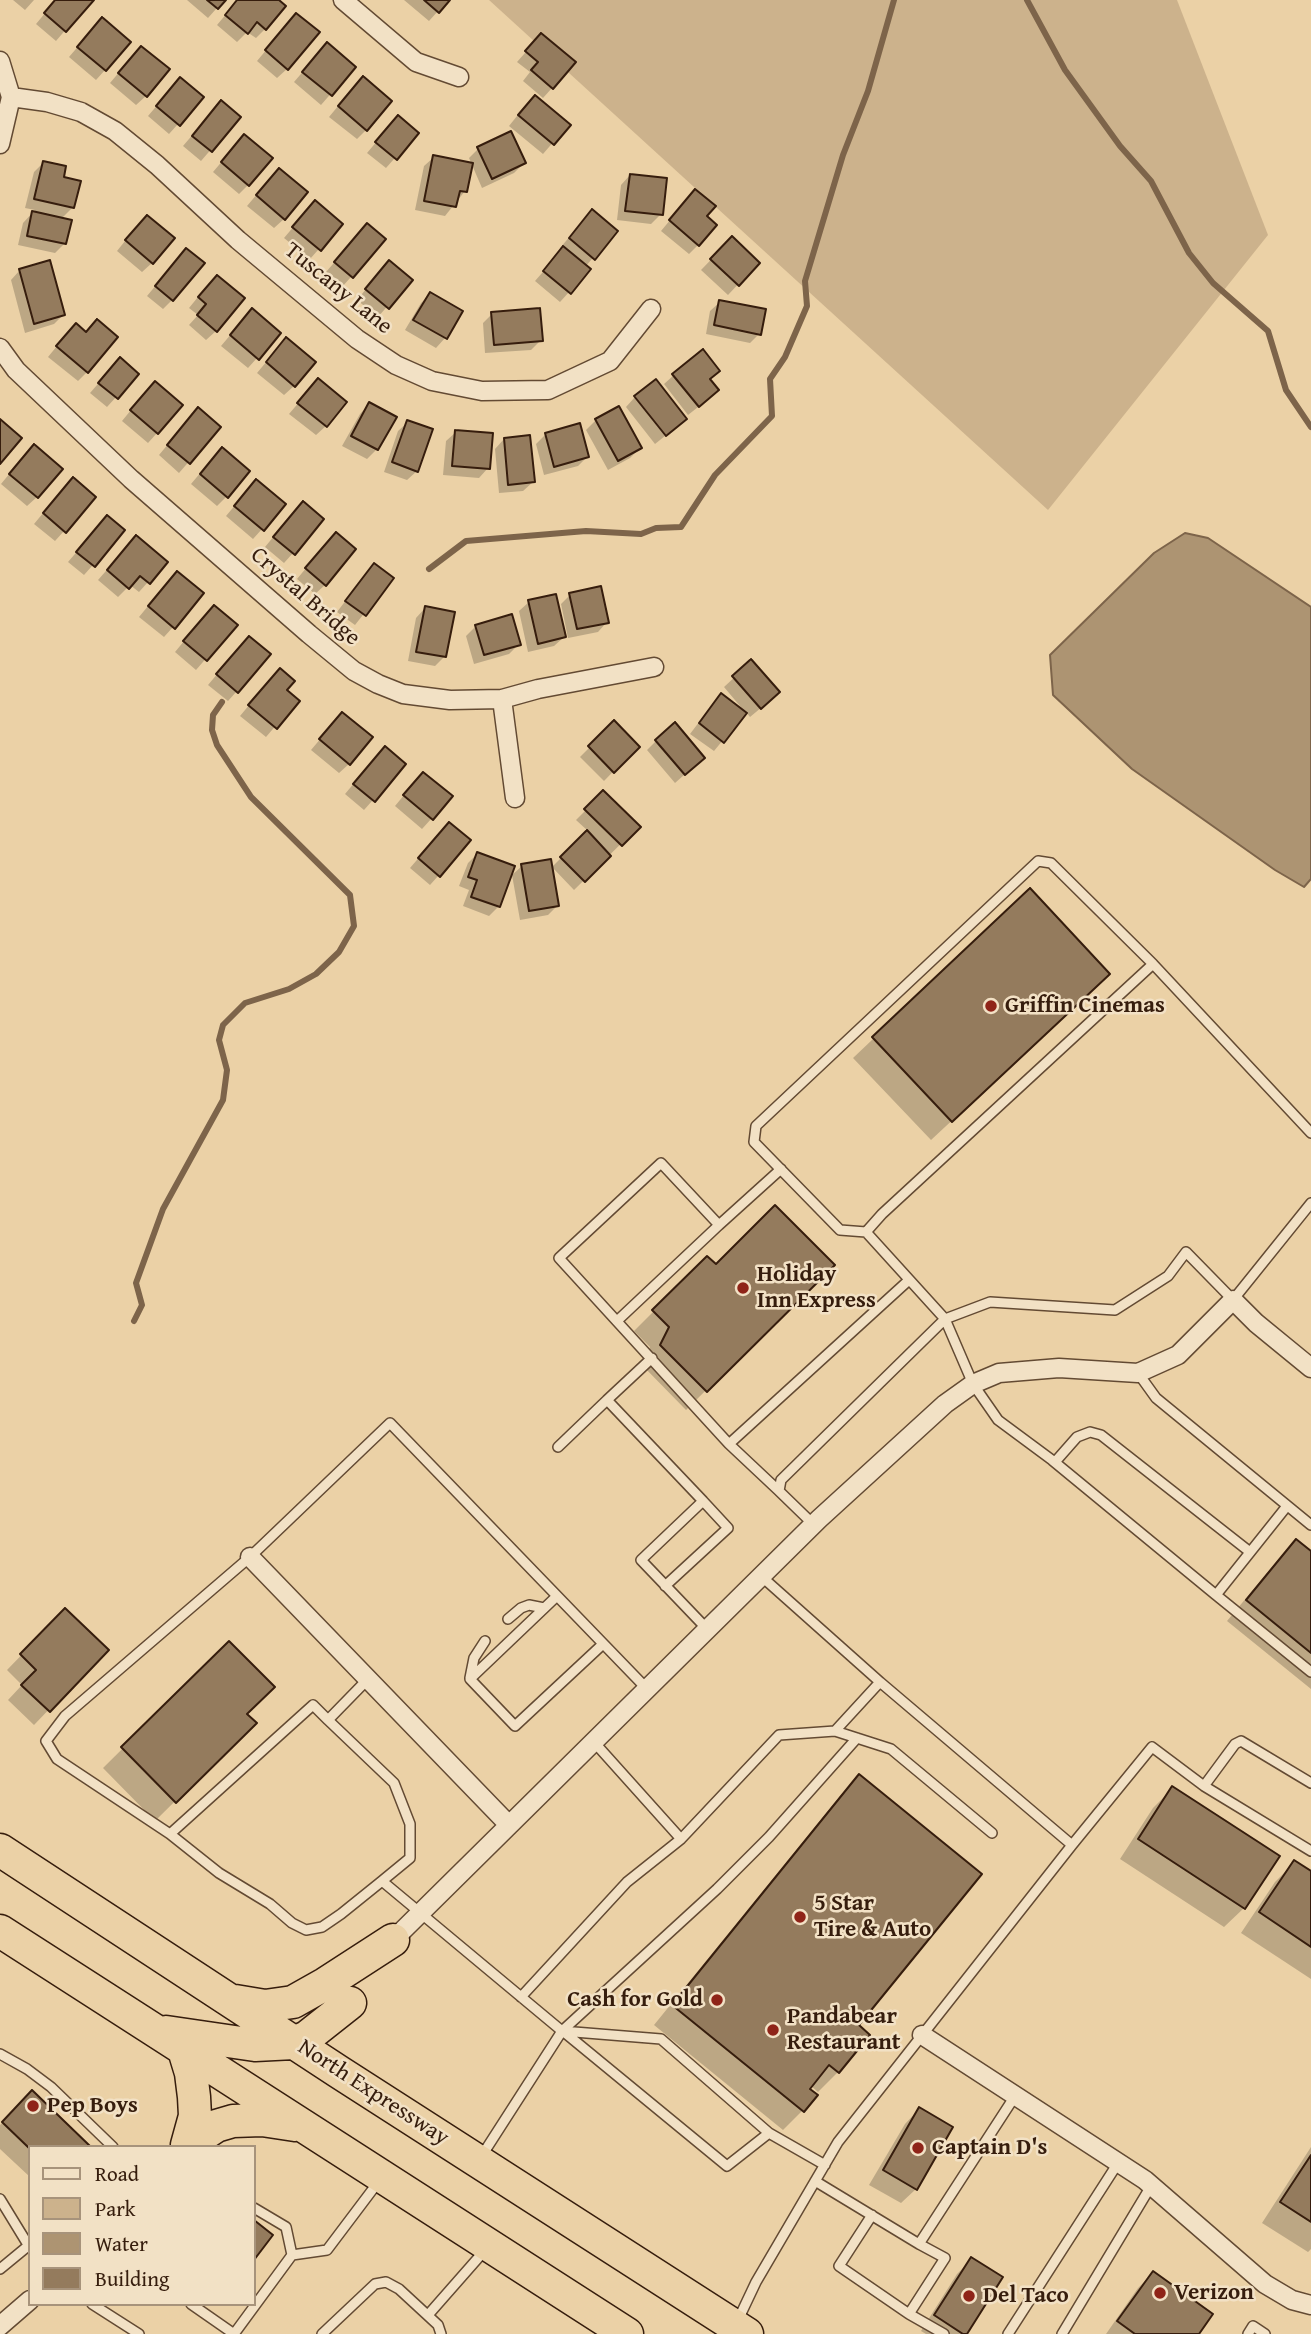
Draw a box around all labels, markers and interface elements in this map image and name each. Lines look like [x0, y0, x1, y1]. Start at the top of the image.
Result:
street label: Tuscany Lane [279, 237, 397, 341]
street label: Crystal Bridge [244, 542, 366, 652]
place label: Griffin Cinemas [1005, 992, 1165, 1020]
marker: Griffin Cinemas [983, 998, 999, 1014]
place label: Holiday Inn Express [757, 1261, 876, 1315]
marker: Holiday Inn Express [735, 1280, 751, 1296]
place label: 5 Star Tire & Auto [814, 1890, 931, 1944]
marker: 5 Star Tire & Auto [792, 1909, 808, 1925]
place label: Cash for Gold [567, 1986, 703, 2014]
marker: Cash for Gold [709, 1992, 725, 2008]
place label: Pandabear Restaurant [787, 2003, 901, 2057]
marker: Pandabear Restaurant [765, 2022, 781, 2038]
street label: North Expressway [292, 2034, 454, 2152]
place label: Pep Boys [47, 2092, 138, 2120]
marker: Pep Boys [25, 2098, 41, 2114]
place label: Captain D's [932, 2134, 1047, 2162]
marker: Captain D's [910, 2140, 926, 2156]
legend [28, 2145, 256, 2306]
text: Road [95, 2158, 139, 2189]
text: Park [95, 2193, 136, 2224]
text: Water [95, 2228, 148, 2259]
text: Building [95, 2263, 169, 2294]
place label: Verizon [1174, 2279, 1254, 2307]
place label: Del Taco [983, 2282, 1069, 2310]
marker: Verizon [1152, 2285, 1168, 2301]
marker: Del Taco [961, 2288, 977, 2304]

